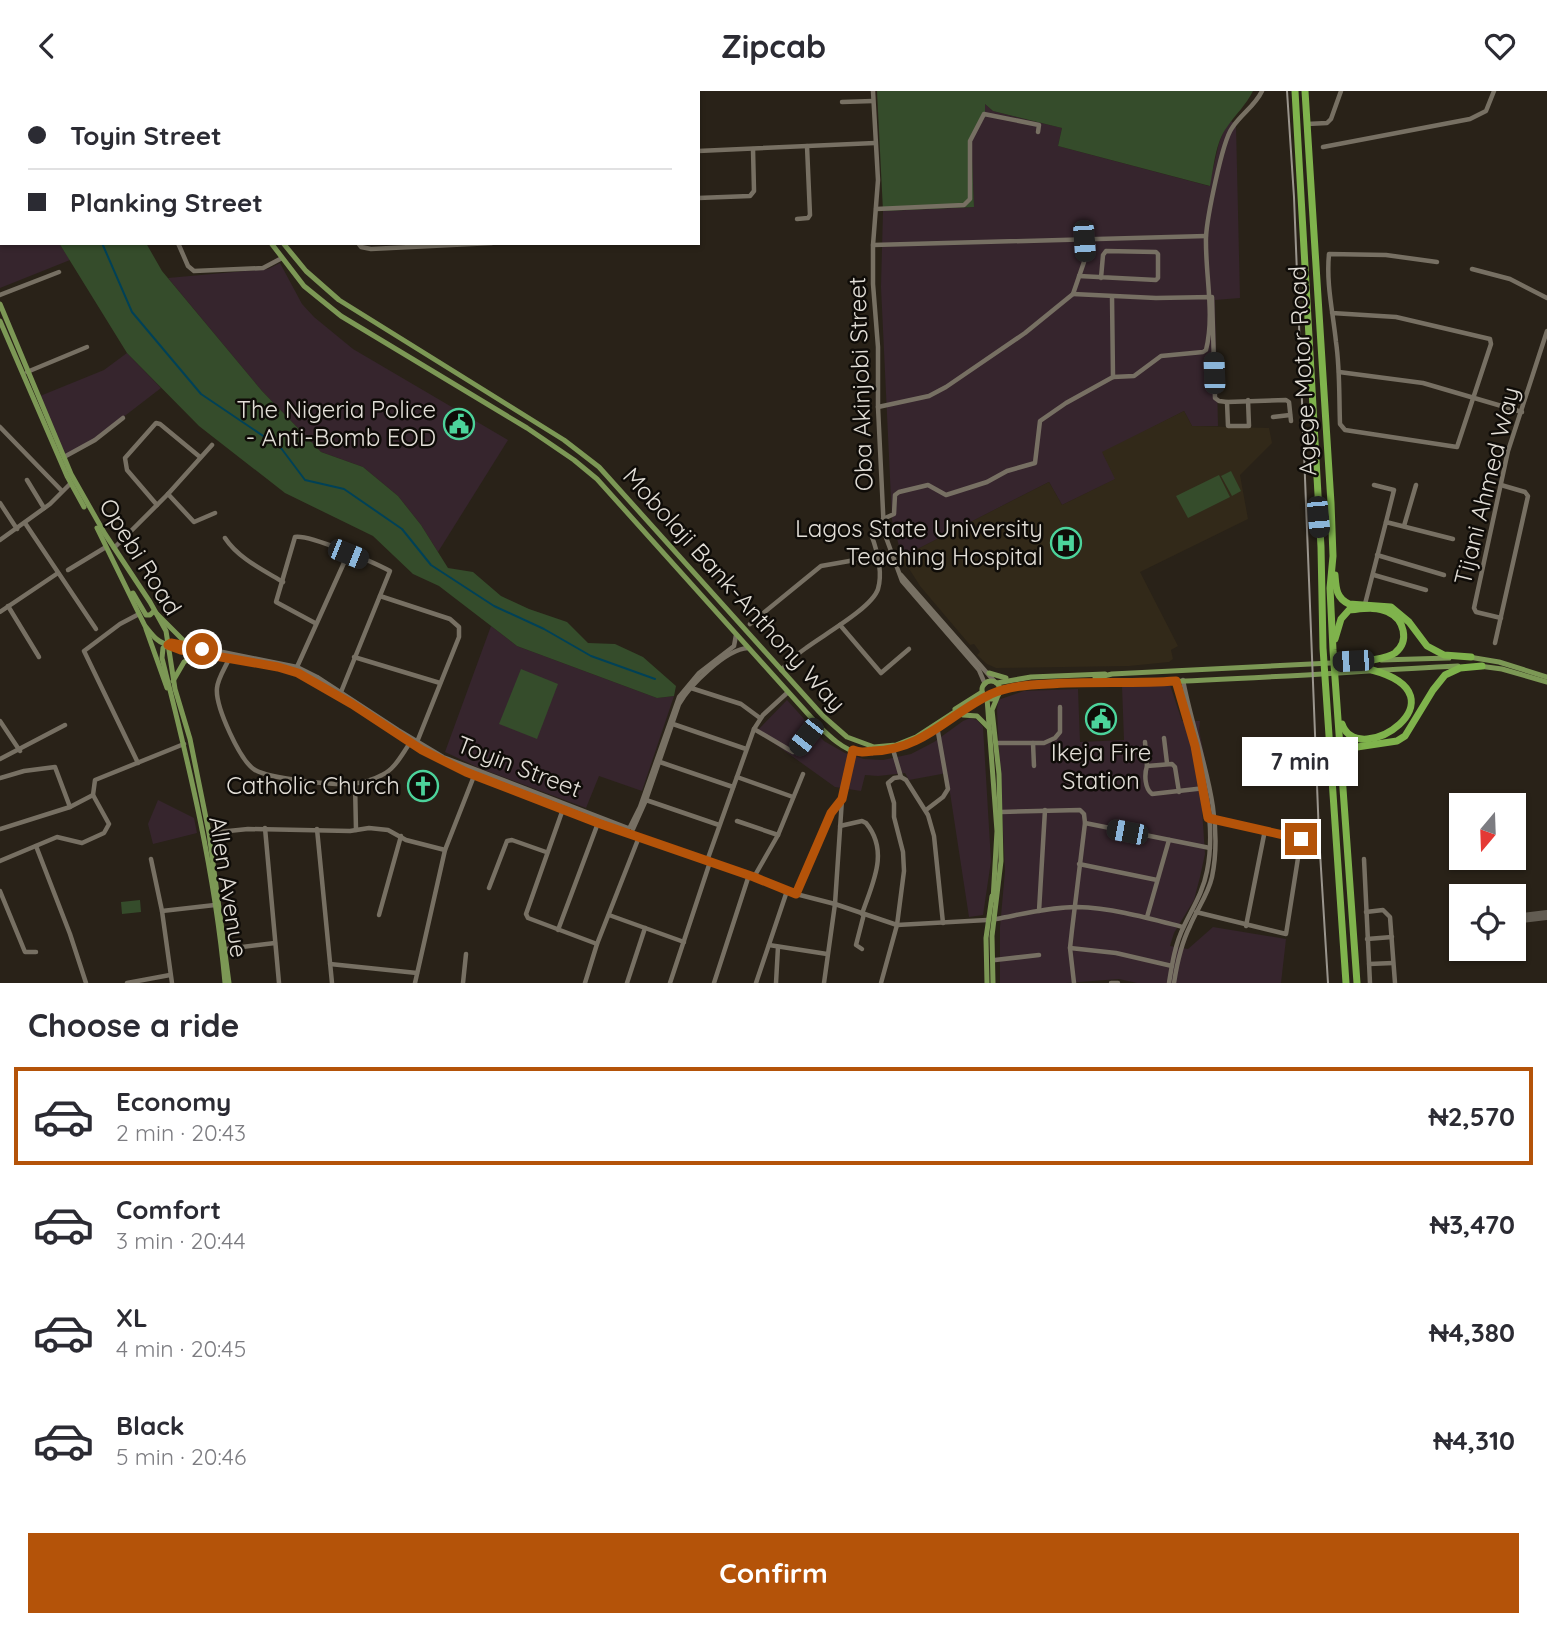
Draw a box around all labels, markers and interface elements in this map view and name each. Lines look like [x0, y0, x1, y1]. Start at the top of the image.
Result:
text: Zipcab [721, 26, 826, 66]
icon: back [28, 27, 66, 65]
icon: heart [1481, 27, 1519, 65]
text: Toyin Street [70, 119, 222, 152]
text: Planking Street [70, 186, 263, 219]
car [1073, 219, 1096, 263]
street label: Agege Motor Road [1282, 265, 1322, 477]
street label: Oba Akinjobi Street [841, 276, 879, 492]
car [1203, 352, 1226, 394]
street label: Tijani Ahmed Way [1447, 384, 1525, 588]
place label: The Nigeria Police - Anti-Bomb EOD [236, 394, 436, 452]
public building icon: The Nigeria Police - Anti-Bomb EOD [442, 407, 476, 441]
street label: Mobolaji Bank-Anthony Way [617, 461, 852, 718]
street label: Opebi Road [93, 492, 189, 621]
car [1306, 495, 1331, 539]
place label: Lagos State University Teaching Hospital [795, 513, 1043, 571]
hospital icon: Lagos State University Teaching Hospital [1049, 526, 1083, 560]
car [325, 536, 372, 572]
route start [186, 633, 218, 665]
car [1332, 649, 1375, 673]
public building icon: Ikeja Fire Station [1084, 702, 1118, 736]
car [785, 714, 828, 760]
street label: Toyin Street [453, 729, 586, 804]
place label: Ikeja Fire Station [1051, 737, 1151, 795]
callout: 7 min [1243, 737, 1359, 787]
text: 7 min [1270, 747, 1330, 776]
church icon: Catholic Church [406, 769, 440, 803]
place label: Catholic Church [226, 770, 400, 800]
north arrow [1449, 793, 1526, 870]
map controls [1449, 793, 1526, 961]
street label: Allen Avenue [203, 814, 255, 960]
car [1105, 818, 1150, 846]
route end [1285, 823, 1317, 855]
button: locate [1449, 884, 1526, 961]
text: Choose a ride [28, 1005, 240, 1045]
icon: car [32, 1085, 95, 1148]
text: Economy [116, 1085, 231, 1118]
text: ₦2,570 [1429, 1100, 1515, 1133]
text: 2 min · 20:43 [116, 1118, 246, 1147]
icon: car [32, 1193, 95, 1256]
text: Comfort [116, 1193, 221, 1226]
text: ₦3,470 [1430, 1208, 1515, 1241]
text: 3 min · 20:44 [116, 1226, 246, 1255]
icon: car [32, 1301, 95, 1364]
text: XL [116, 1301, 148, 1334]
text: ₦4,380 [1429, 1316, 1515, 1349]
text: 4 min · 20:45 [116, 1334, 246, 1363]
icon: car [32, 1409, 95, 1472]
text: Black [116, 1409, 185, 1442]
text: ₦4,310 [1433, 1424, 1515, 1457]
text: 5 min · 20:46 [116, 1442, 246, 1471]
button: Confirm [28, 1533, 1519, 1613]

